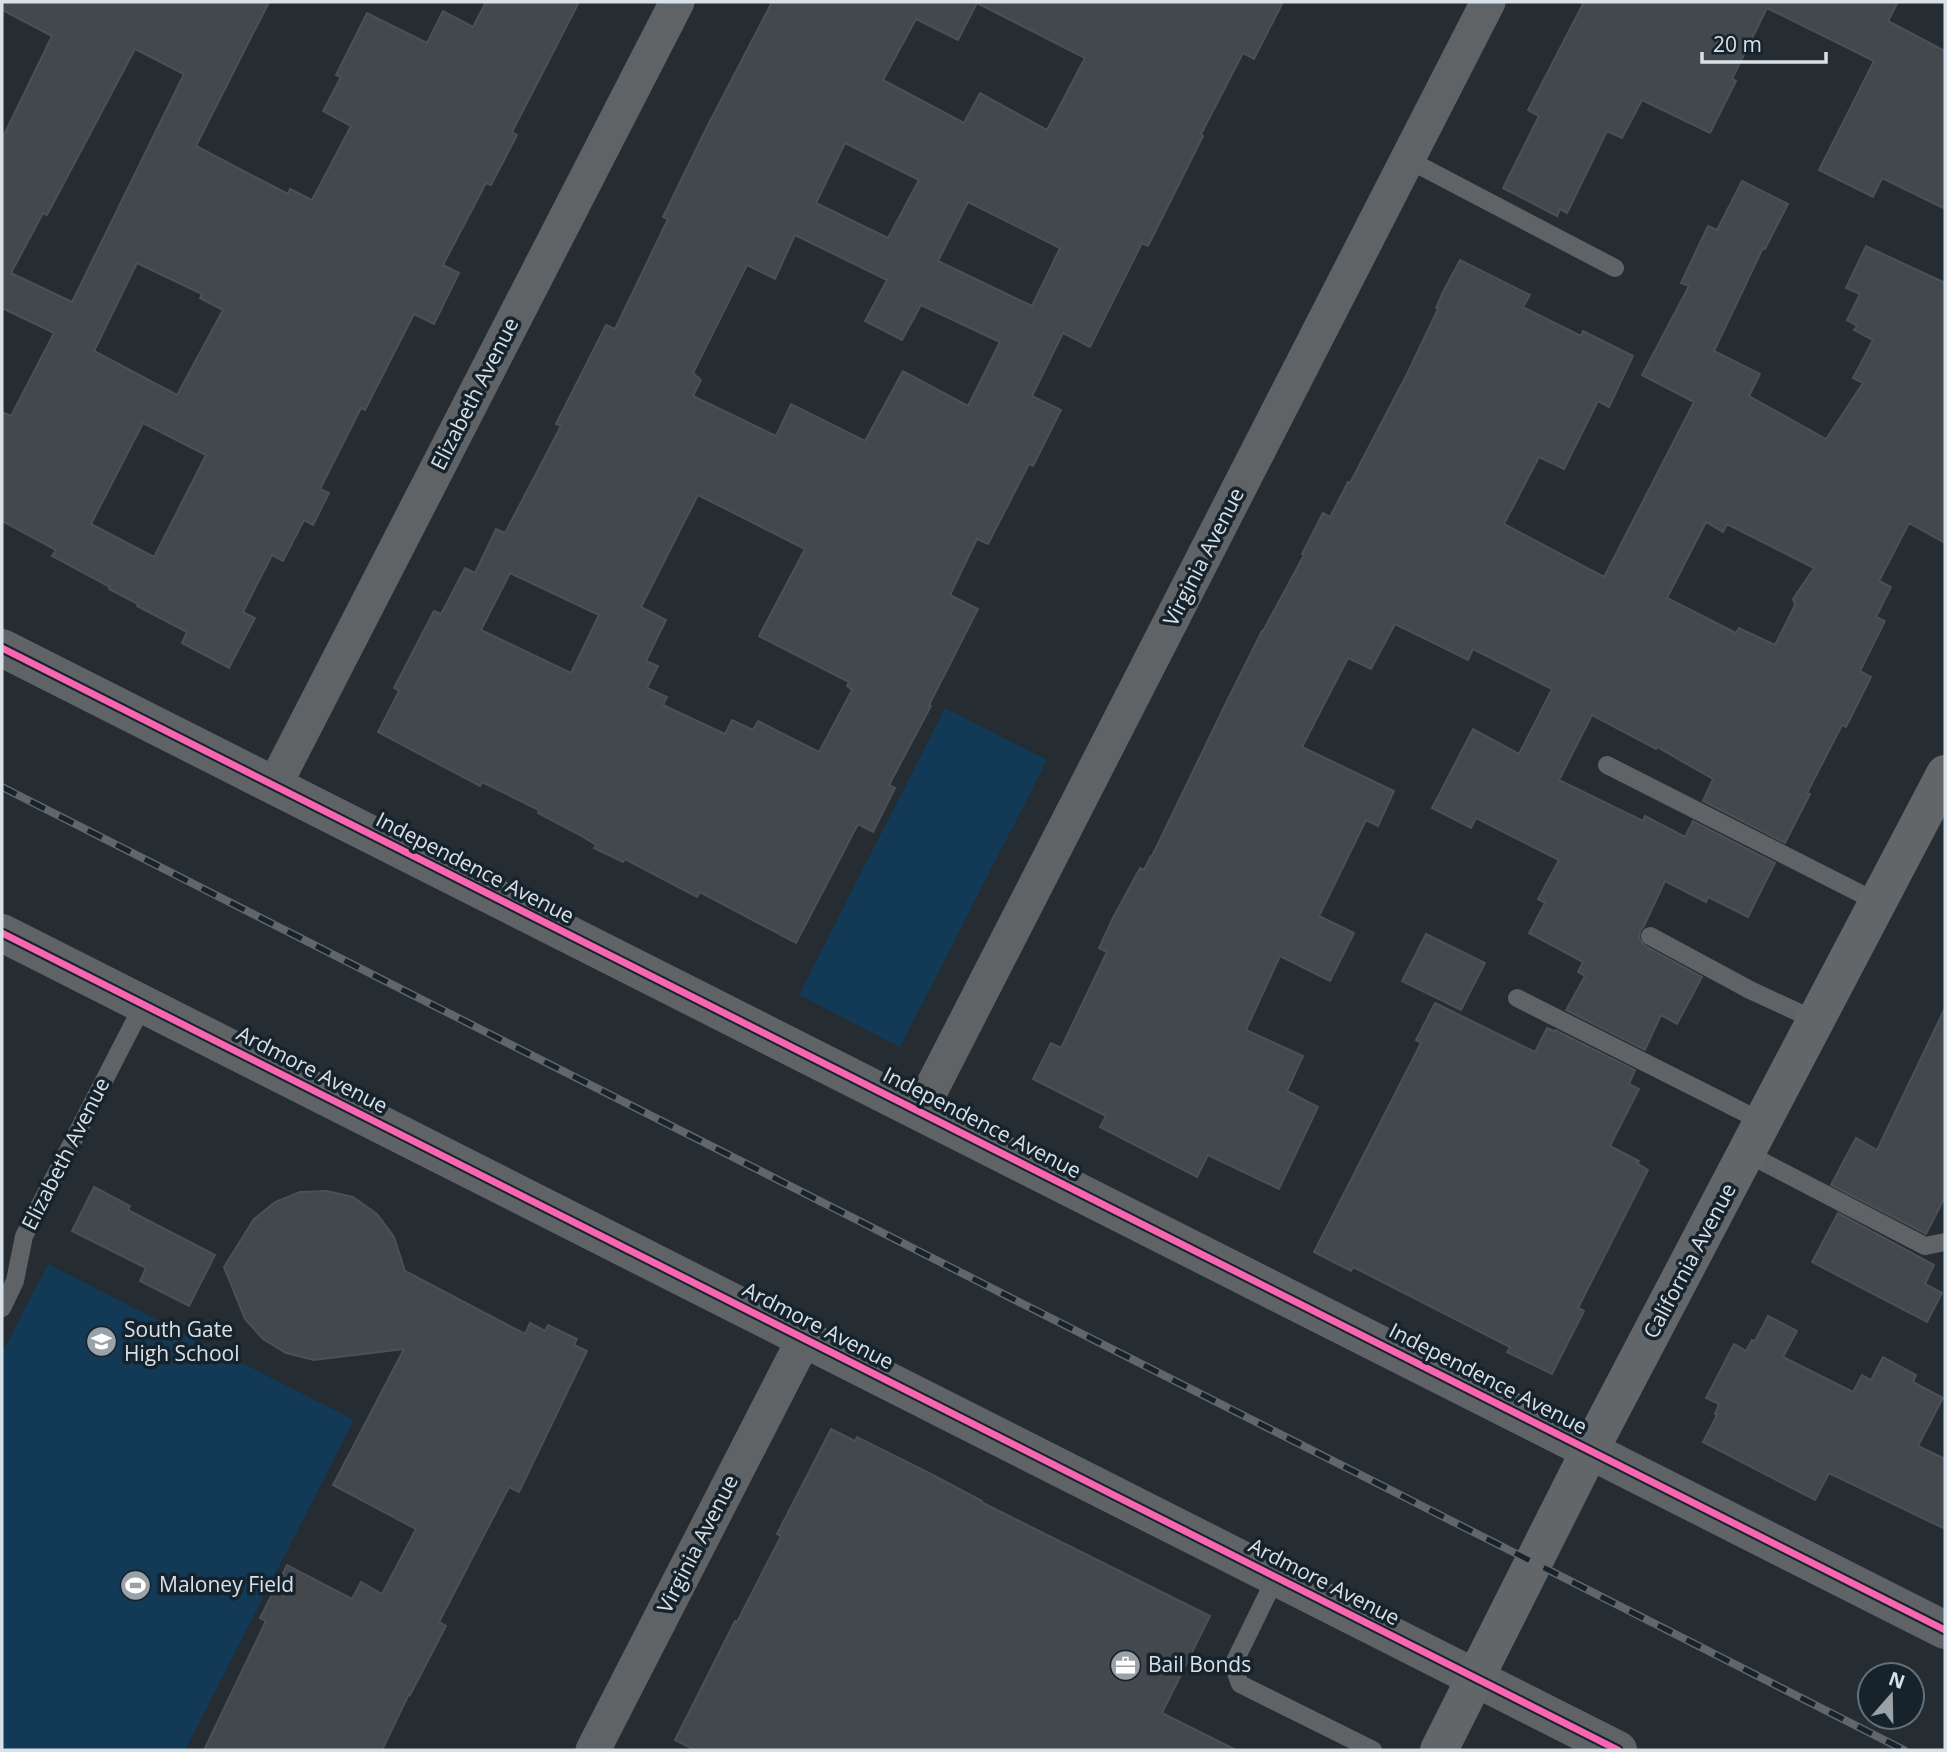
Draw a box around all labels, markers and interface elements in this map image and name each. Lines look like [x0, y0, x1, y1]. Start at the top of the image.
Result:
scale bar [1702, 21, 1826, 65]
text: 20 m [1713, 30, 1762, 58]
street label: Elizabeth Avenue [424, 313, 525, 474]
street label: Virginia Avenue [1156, 483, 1250, 630]
street label: Independence Avenue [372, 805, 579, 929]
street label: Ardmore Avenue [232, 1019, 393, 1119]
street label: Independence Avenue [879, 1060, 1086, 1184]
street label: Elizabeth Avenue [15, 1073, 116, 1234]
street label: California Avenue [1636, 1178, 1742, 1343]
street label: Ardmore Avenue [738, 1275, 899, 1375]
place label: South Gate High School [124, 1315, 240, 1367]
street label: Independence Avenue [1385, 1316, 1592, 1440]
school or university icon: South Gate High School [84, 1325, 118, 1359]
street label: Virginia Avenue [650, 1470, 744, 1617]
street label: Ardmore Avenue [1244, 1531, 1405, 1631]
sports icon: Maloney Field [119, 1568, 153, 1602]
place label: Maloney Field [159, 1570, 294, 1598]
office icon: Bail Bonds [1108, 1648, 1142, 1682]
place label: Bail Bonds [1148, 1650, 1251, 1678]
north arrow [1856, 1661, 1926, 1731]
text: N [1885, 1665, 1909, 1695]

